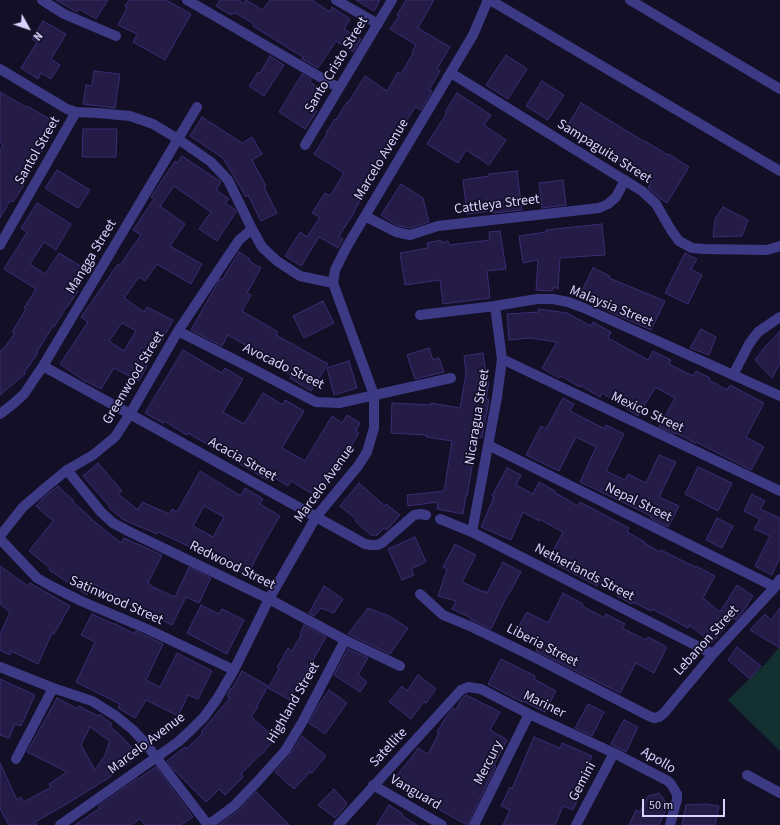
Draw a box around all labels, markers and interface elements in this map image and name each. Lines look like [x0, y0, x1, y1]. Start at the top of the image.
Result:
north arrow [8, 8, 48, 48]
street label: Santo Cristo Street [302, 14, 372, 116]
text: N [29, 28, 46, 44]
street label: Santol Street [12, 114, 64, 188]
street label: Marcelo Avenue [351, 116, 413, 204]
street label: Sampaguita Street [554, 116, 654, 188]
street label: Cattleya Street [453, 191, 541, 219]
street label: Mangga Street [63, 217, 121, 297]
street label: Malaysia Street [567, 283, 655, 331]
street label: Greenwood Street [100, 328, 168, 428]
street label: Avocado Street [240, 340, 326, 394]
street label: Nicaragua Street [462, 368, 494, 466]
street label: Mexico Street [608, 389, 686, 437]
street label: Acacia Street [205, 434, 279, 486]
street label: Marcelo Avenue [291, 442, 359, 526]
street label: Nepal Street [602, 480, 674, 526]
street label: Redwood Street [186, 538, 278, 594]
street label: Netherlands Street [531, 541, 637, 605]
street label: Satinwood Street [66, 573, 166, 629]
street label: Lebanon Street [671, 602, 743, 680]
street label: Liberia Street [503, 621, 581, 671]
street label: Highland Street [264, 659, 324, 747]
street label: Mariner [520, 688, 568, 722]
street label: Marcelo Avenue [105, 710, 189, 778]
street label: Satellite [367, 725, 411, 771]
street label: Mercury [471, 738, 507, 788]
street label: Apollo [638, 744, 678, 778]
street label: Gemini [566, 760, 600, 804]
street label: Vanguard [387, 772, 443, 814]
scale bar [644, 791, 727, 817]
text: 50 m [649, 797, 673, 814]

